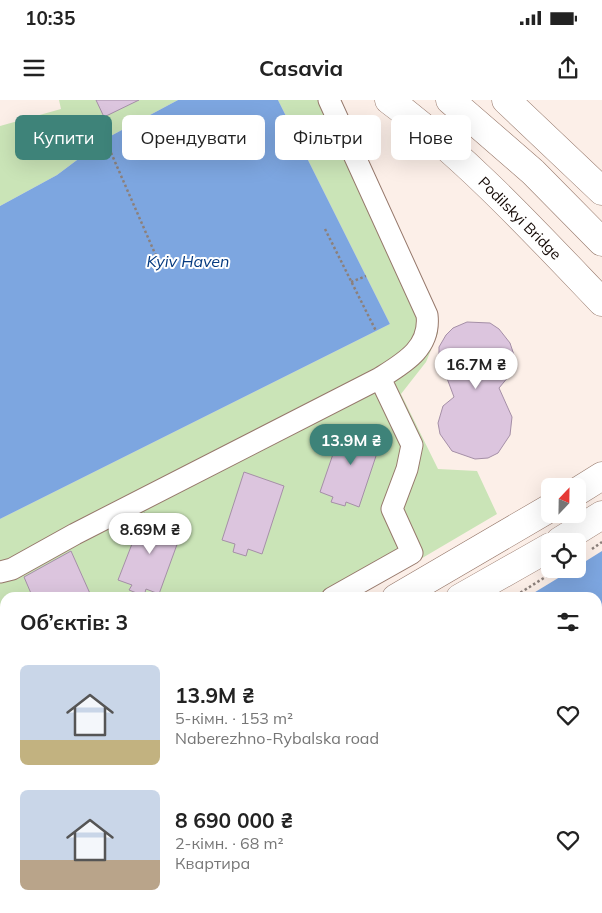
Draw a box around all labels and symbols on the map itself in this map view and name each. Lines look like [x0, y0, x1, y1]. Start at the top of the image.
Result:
street label: Podilskyi Bridge [474, 172, 566, 264]
water label: Kyiv Haven [147, 251, 229, 271]
pin: 16.7M ₴ [430, 348, 522, 390]
pin: 13.9M ₴ [305, 424, 397, 466]
north arrow [541, 478, 586, 522]
pin: 8.69M ₴ [104, 512, 196, 555]

